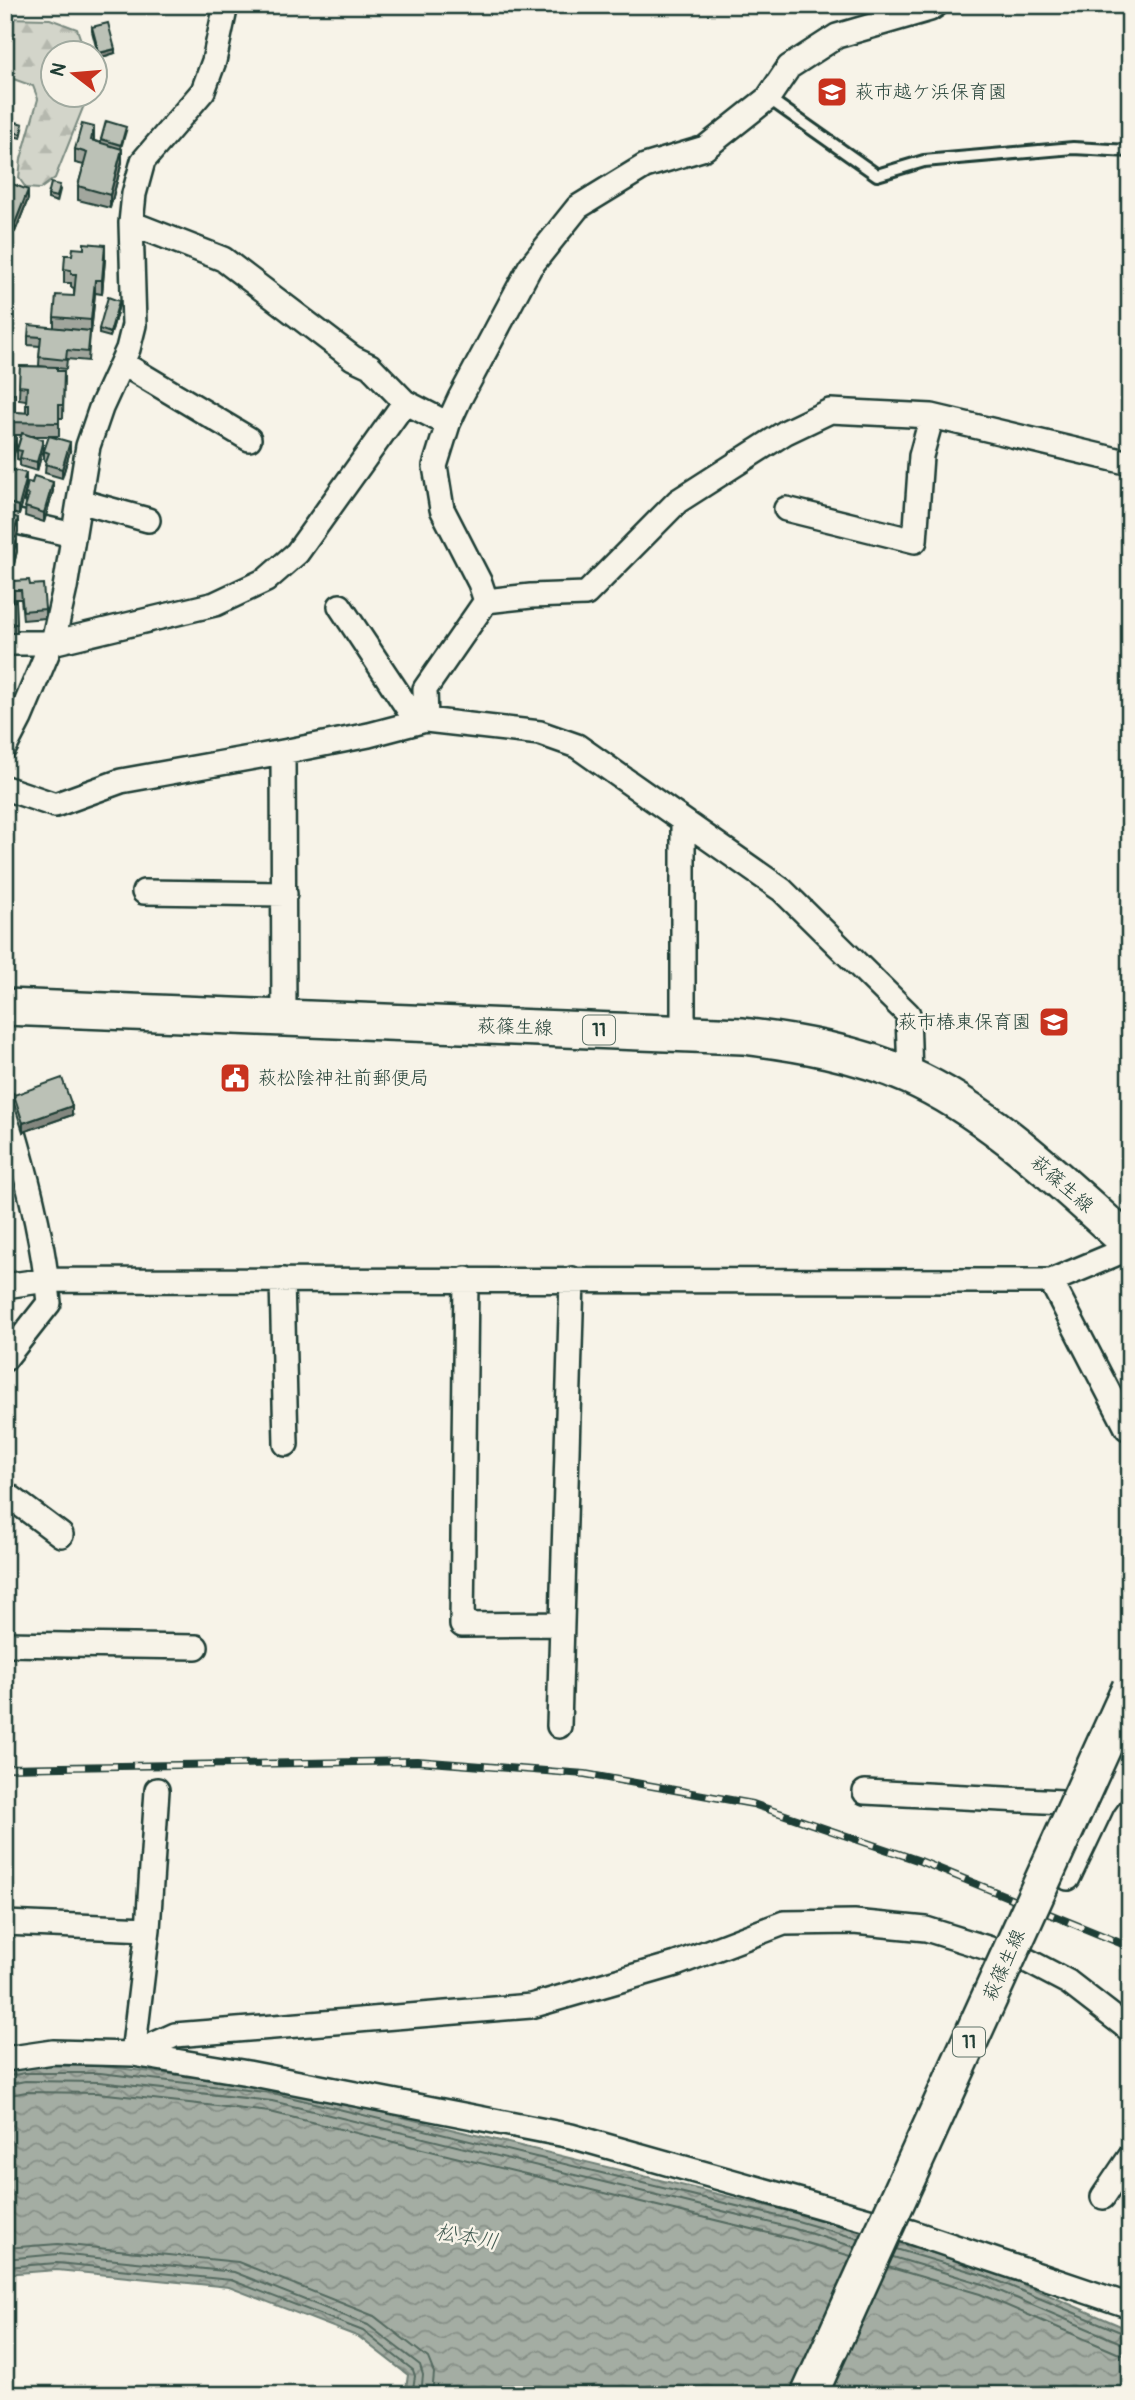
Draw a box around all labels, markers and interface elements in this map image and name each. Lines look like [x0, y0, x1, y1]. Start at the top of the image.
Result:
north arrow [38, 38, 108, 108]
text: N [45, 60, 72, 79]
school or university icon: 萩市越ケ浜保育園 [815, 75, 849, 109]
place label: 萩市越ケ浜保育園 [855, 80, 1007, 104]
school or university icon: 萩市椿東保育園 [1037, 1005, 1071, 1039]
place label: 萩市椿東保育園 [898, 1010, 1031, 1034]
street label: 萩篠生線 [477, 1014, 553, 1040]
road number: 11 [583, 1015, 615, 1044]
public building icon: 萩松陰神社前郵便局 [218, 1061, 252, 1095]
place label: 萩松陰神社前郵便局 [258, 1066, 429, 1090]
street label: 萩篠生線 [1025, 1150, 1099, 1218]
street label: 萩篠生線 [978, 1925, 1030, 2005]
road number: 11 [953, 2028, 985, 2056]
water label: 松本川 [434, 2218, 500, 2256]

